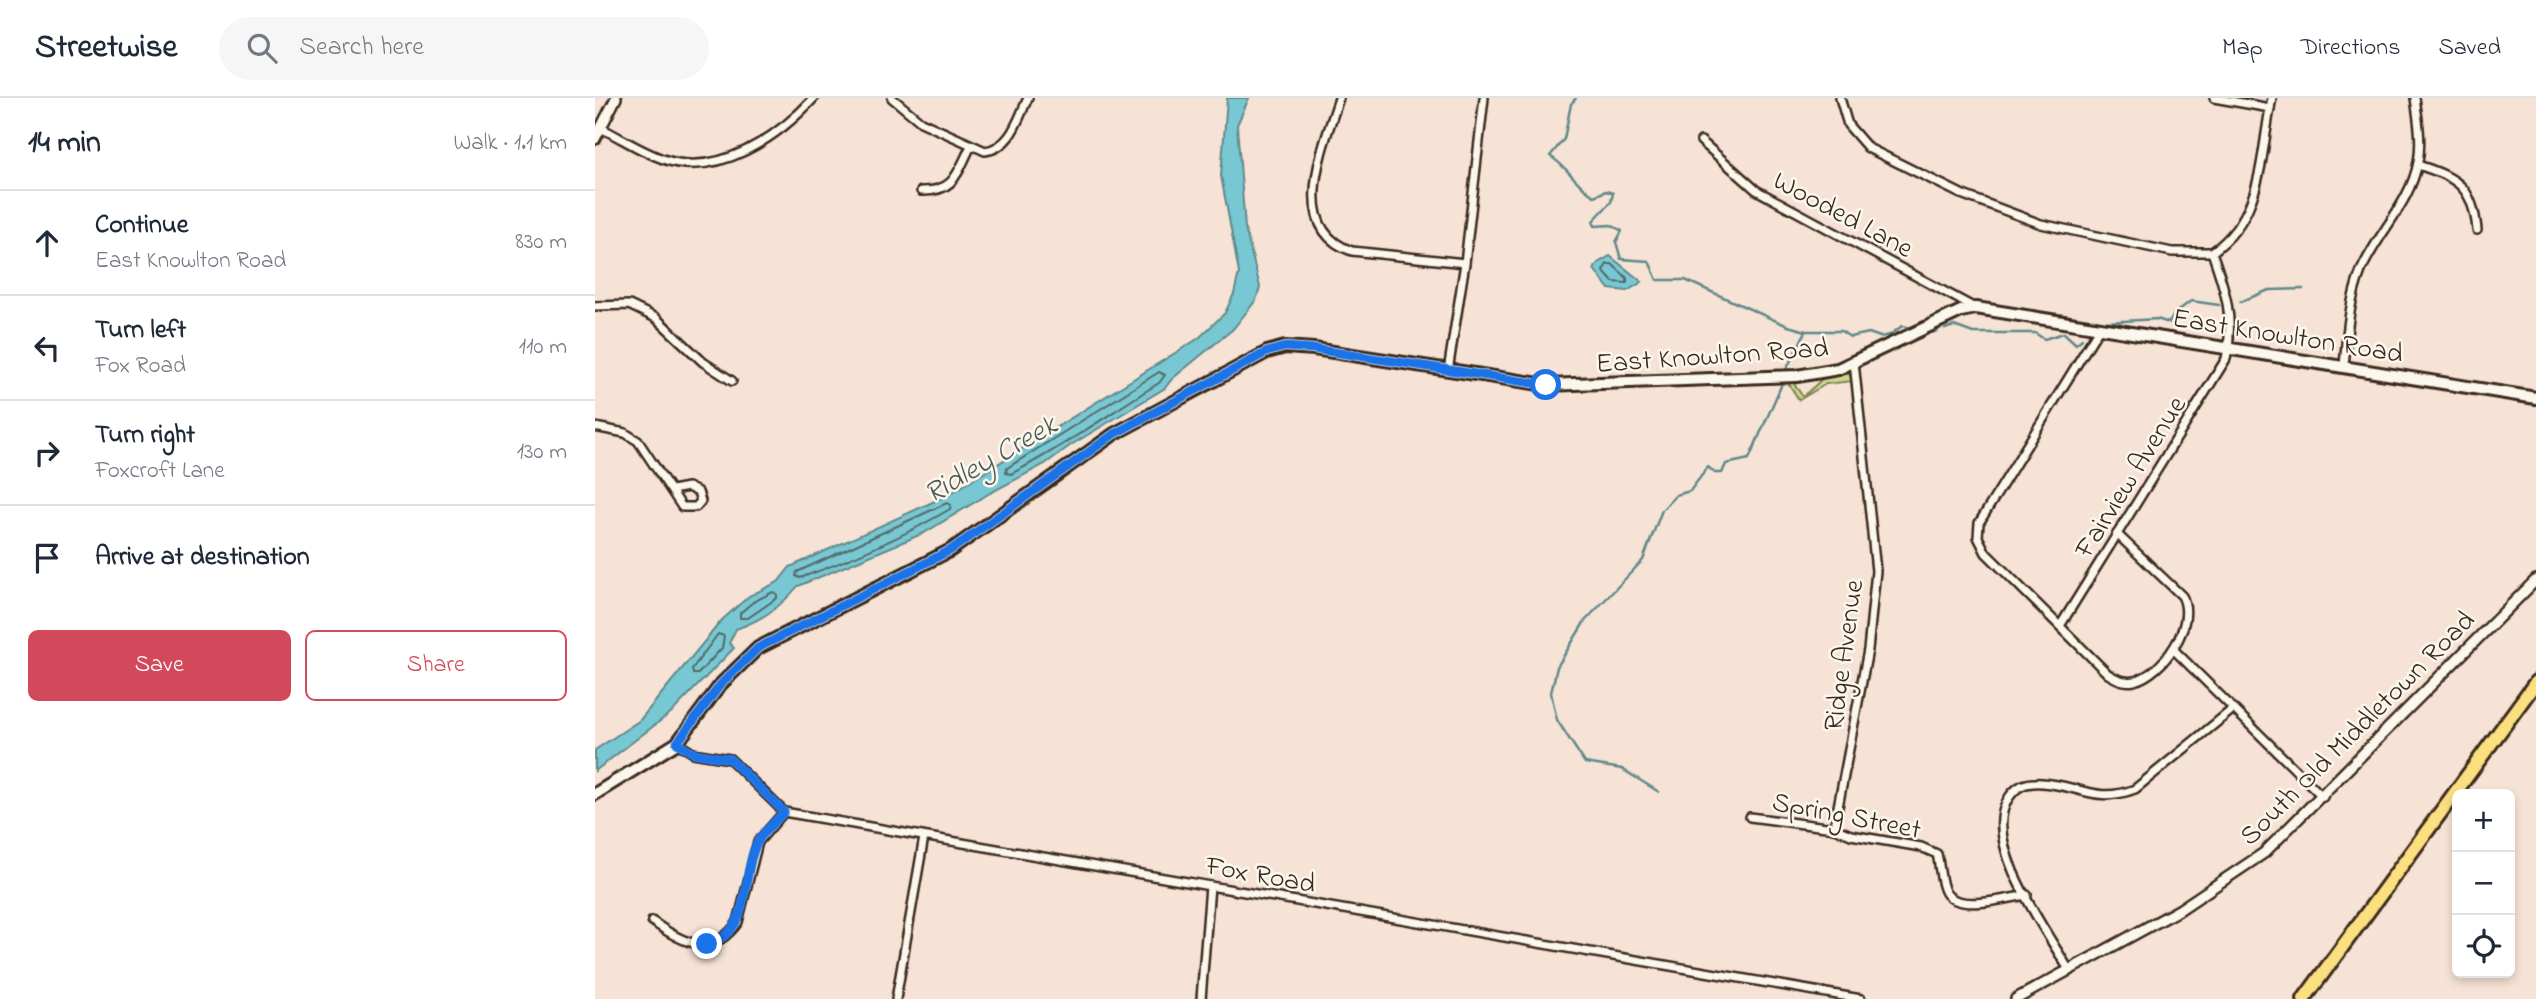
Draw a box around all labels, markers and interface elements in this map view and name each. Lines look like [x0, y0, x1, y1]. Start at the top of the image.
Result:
search box [219, 17, 709, 80]
text: Streetwise [35, 24, 177, 72]
icon: search [243, 29, 281, 67]
text: Search here [299, 29, 424, 67]
text: Map [2222, 31, 2263, 66]
text: Directions [2301, 31, 2400, 66]
text: Saved [2438, 31, 2501, 66]
text: 14 min [28, 122, 101, 166]
text: Walk · 1.1 km [453, 127, 567, 160]
street label: Wooded Lane [1765, 162, 1920, 270]
text: Continue [95, 207, 188, 245]
icon: ahead [28, 224, 66, 262]
text: 830 m [515, 226, 567, 259]
text: East Knowlton Road [95, 245, 286, 278]
street label: East Knowlton Road [2169, 299, 2406, 376]
text: Turn left [95, 312, 186, 350]
icon: left [28, 329, 66, 367]
street label: East Knowlton Road [1595, 329, 1830, 386]
text: 110 m [519, 331, 567, 364]
text: Fox Road [95, 350, 186, 383]
route start [1530, 369, 1561, 400]
street label: Fairview Avenue [2065, 388, 2198, 568]
water label: Ridley Creek [917, 404, 1068, 516]
text: Turn right [95, 417, 195, 455]
icon: right [28, 434, 66, 472]
text: 130 m [517, 436, 567, 469]
text: Foxcroft Lane [95, 455, 225, 488]
icon: arrive [28, 539, 66, 577]
text: Arrive at destination [95, 539, 310, 577]
street label: Ridge Avenue [1815, 577, 1876, 734]
street label: South Old Middletown Road [2231, 602, 2486, 857]
button: Save [28, 630, 291, 701]
button: Share [305, 630, 567, 701]
street label: Spring Street [1768, 783, 1924, 852]
map controls [2452, 789, 2515, 978]
button: + [2452, 789, 2515, 852]
street label: Fox Road [1201, 846, 1319, 906]
button: − [2452, 852, 2515, 915]
button: locate [2452, 915, 2515, 978]
route end [691, 928, 722, 959]

